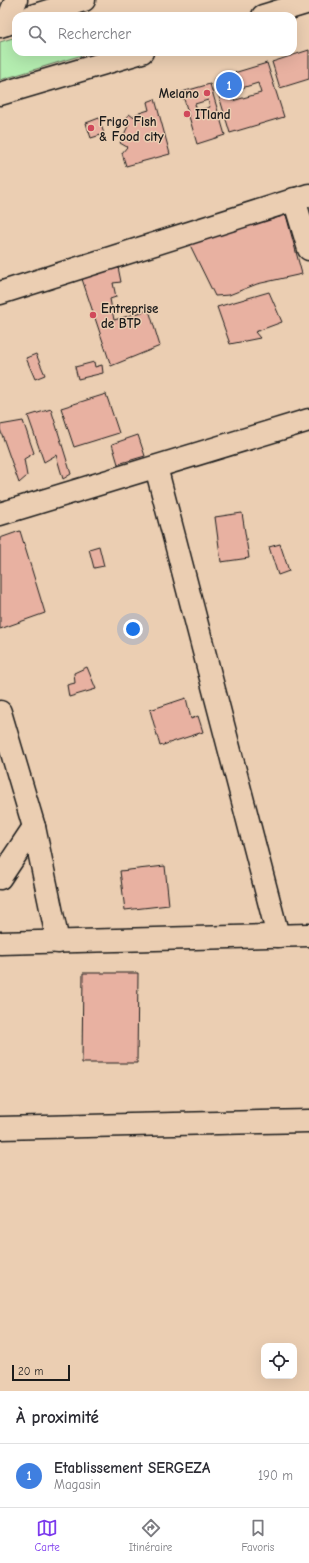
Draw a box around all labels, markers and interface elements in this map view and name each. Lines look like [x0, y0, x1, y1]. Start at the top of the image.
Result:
search box [12, 12, 297, 56]
icon: search [26, 23, 48, 45]
text: Rechercher [58, 25, 131, 43]
pin: 1 [216, 70, 242, 100]
place label: Melano [159, 86, 199, 101]
marker: Melano [202, 88, 212, 98]
place label: ITland [195, 107, 231, 122]
marker: ITland [182, 109, 192, 119]
place label: Frigo Fish & Food city [99, 114, 164, 144]
marker: Frigo Fish & Food city [86, 123, 96, 133]
place label: Entreprise de BTP [101, 301, 159, 331]
marker: Entreprise de BTP [88, 310, 98, 320]
your location [123, 619, 143, 639]
map controls [261, 1343, 297, 1379]
button: locate [261, 1343, 297, 1379]
scale bar [12, 1363, 70, 1382]
text: 20 m [18, 1365, 43, 1378]
text: À proximité [16, 1408, 99, 1427]
text: Etablissement SERGEZA [54, 1459, 210, 1477]
text: 1 [26, 1468, 32, 1483]
text: 190 m [258, 1468, 293, 1483]
text: Magasin [54, 1477, 101, 1492]
tab: Carte [35, 1517, 60, 1554]
tab: Itinéraire [129, 1517, 172, 1554]
tab: Favoris [241, 1517, 274, 1554]

